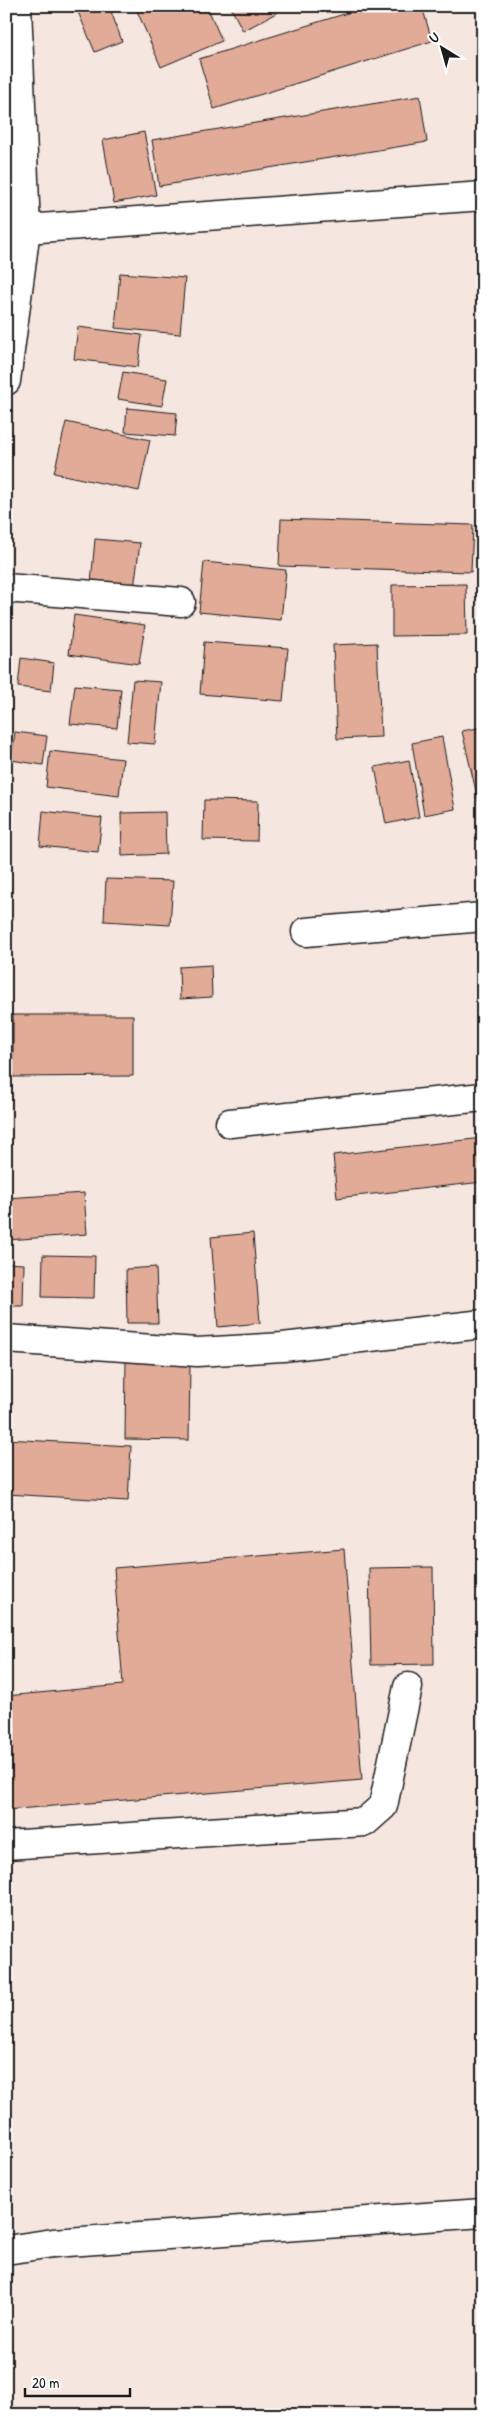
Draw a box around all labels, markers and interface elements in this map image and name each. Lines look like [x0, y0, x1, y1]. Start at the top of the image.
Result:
north arrow [416, 22, 466, 72]
text: U [425, 27, 443, 47]
scale bar [25, 2366, 130, 2398]
text: 20 m [32, 2372, 59, 2393]

